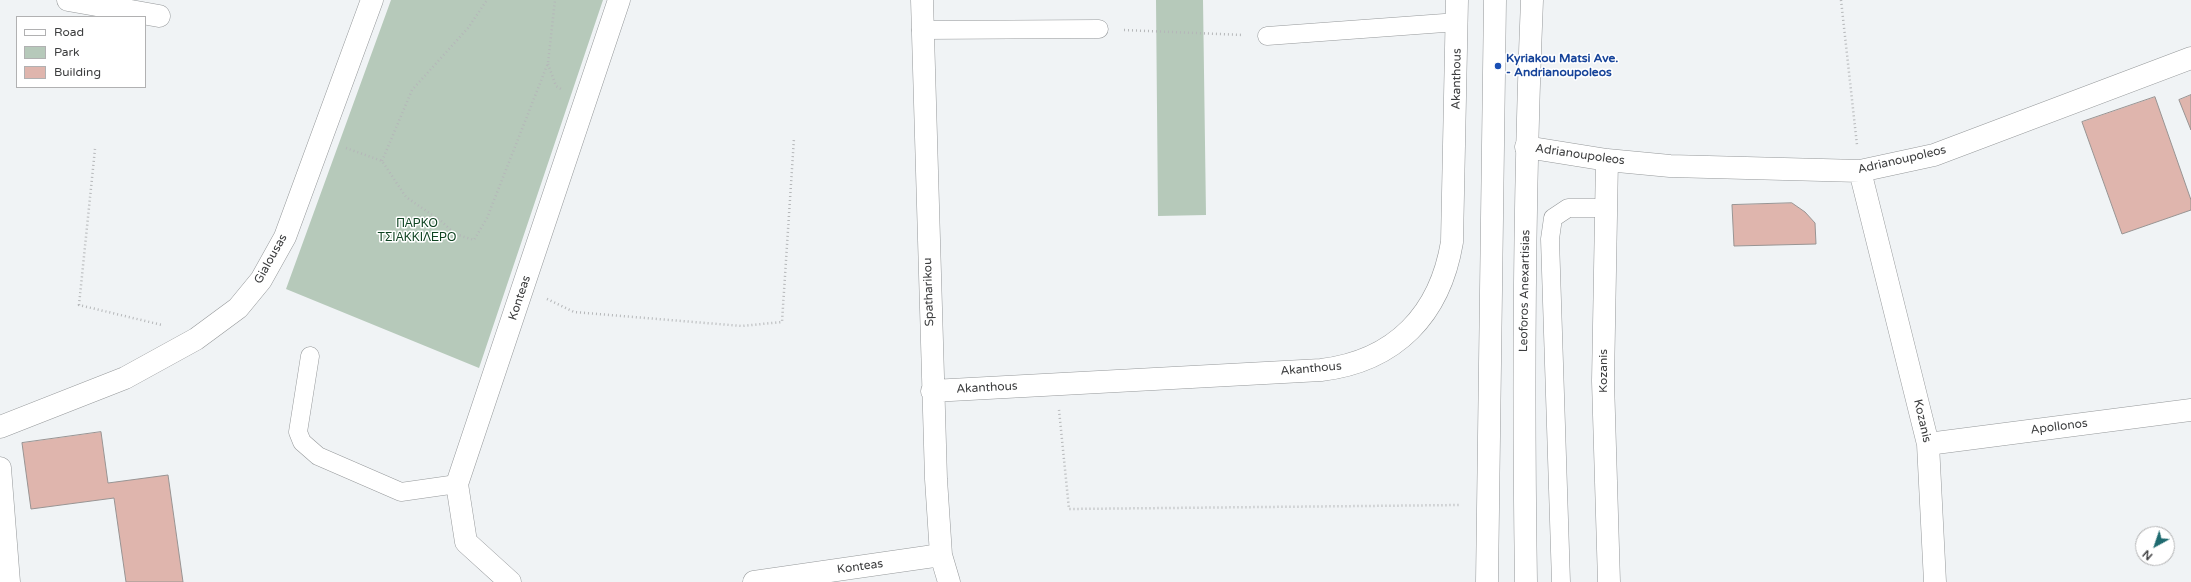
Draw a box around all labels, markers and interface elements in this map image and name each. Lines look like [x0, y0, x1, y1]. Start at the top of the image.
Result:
legend [16, 16, 146, 88]
text: Road [54, 25, 84, 39]
text: Park [54, 45, 80, 59]
street label: Akanthous [1449, 48, 1465, 110]
place label: Kyriakou Matsi Ave. - Andrianoupoleos [1506, 52, 1618, 80]
marker: Kyriakou Matsi Ave. - Andrianoupoleos [1493, 61, 1503, 71]
text: Building [54, 65, 101, 79]
street label: Adrianoupoleos [1534, 142, 1626, 168]
street label: Adrianoupoleos [1856, 143, 1948, 177]
park label: ΠΑΡΚΟ ΤΣΙΑΚΚΙΛΕΡΟ [378, 217, 456, 245]
street label: Leoforos Anexartisias [1517, 230, 1533, 352]
street label: Gialousas [251, 232, 291, 286]
street label: Spatharikou [921, 257, 937, 327]
street label: Konteas [506, 274, 534, 322]
street label: Kozanis [1597, 349, 1611, 393]
street label: Akanthous [1280, 359, 1342, 379]
street label: Akanthous [956, 379, 1018, 397]
street label: Kozanis [1910, 398, 1934, 444]
street label: Apollonos [2030, 416, 2088, 438]
north arrow [2135, 526, 2175, 566]
text: N [2140, 547, 2155, 563]
street label: Konteas [836, 557, 884, 577]

